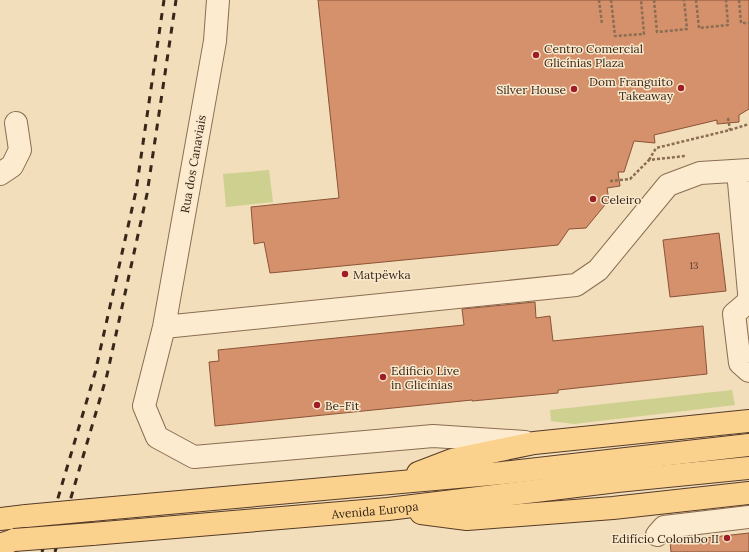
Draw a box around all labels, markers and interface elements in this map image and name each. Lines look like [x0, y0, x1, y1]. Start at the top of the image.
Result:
place label: Centro Comercial Glicínias Plaza [544, 41, 643, 70]
marker: Centro Comercial Glicínias Plaza [531, 50, 541, 60]
place label: Dom Franguito Takeaway [589, 74, 674, 103]
place label: Silver House [496, 82, 566, 97]
marker: Dom Franguito Takeaway [676, 83, 686, 93]
marker: Silver House [569, 84, 579, 94]
street label: Rua dos Canaviais [177, 113, 209, 214]
place label: Celeiro [601, 192, 641, 207]
marker: Celeiro [588, 194, 598, 204]
house number: 13 [689, 259, 699, 272]
place label: Matpëwka [353, 267, 411, 282]
marker: Matpëwka [340, 269, 350, 279]
place label: Edificio Live in Glicínias [391, 363, 460, 392]
marker: Edificio Live in Glicínias [378, 372, 388, 382]
place label: Be-Fit [325, 398, 360, 413]
marker: Be-Fit [312, 400, 322, 410]
street label: Avenida Europa [330, 498, 419, 521]
place label: Edifício Colombo II [612, 531, 719, 546]
marker: Edifício Colombo II [722, 533, 732, 543]

